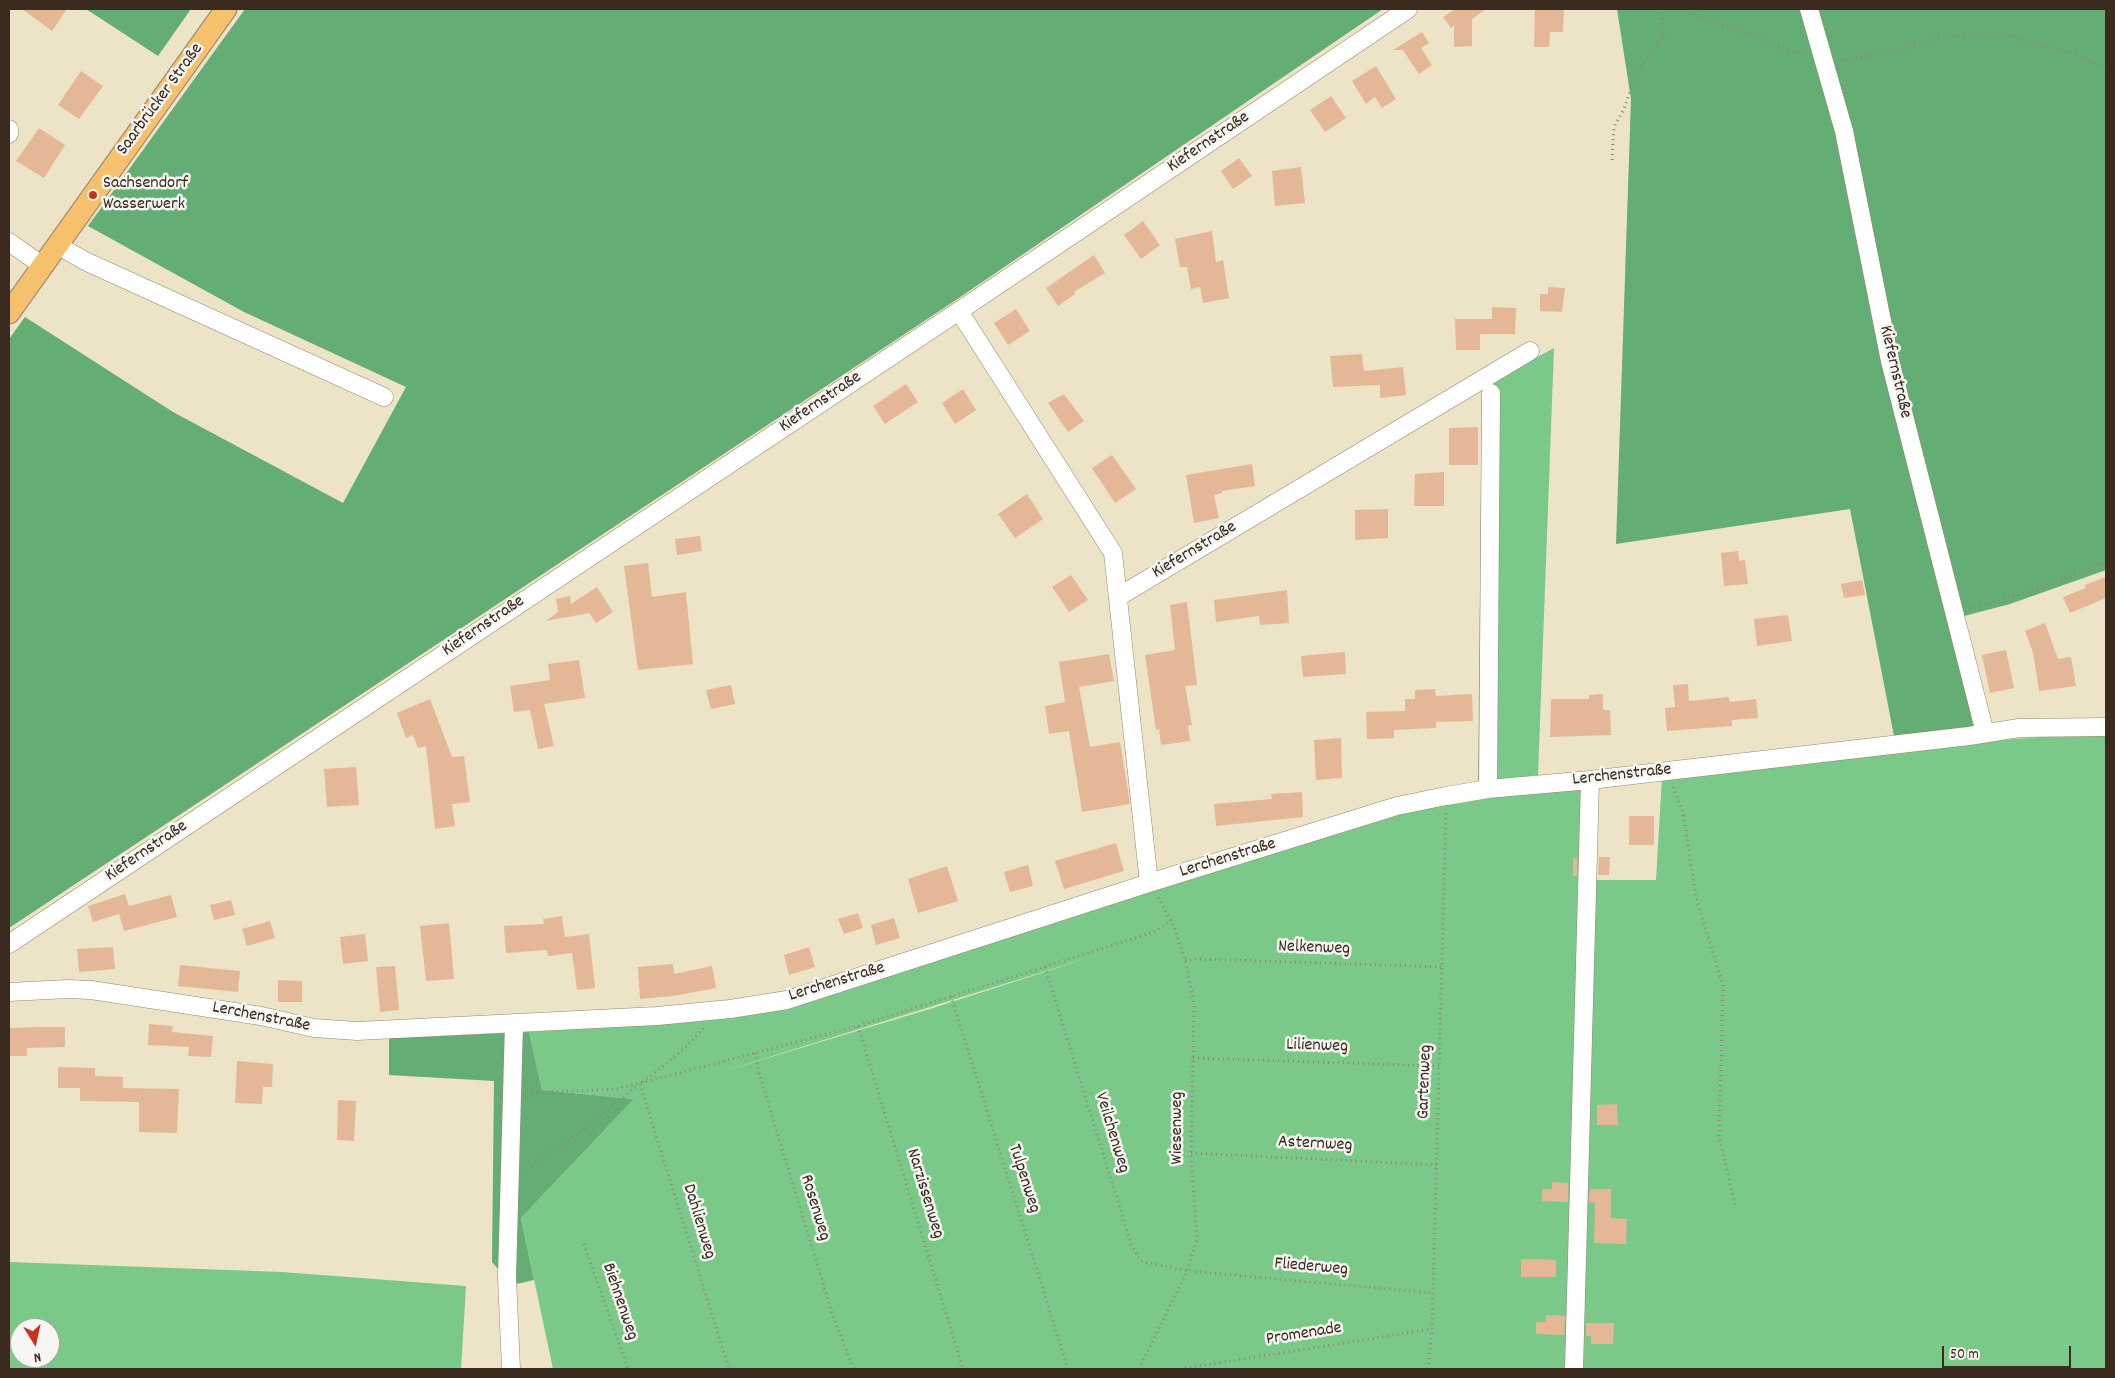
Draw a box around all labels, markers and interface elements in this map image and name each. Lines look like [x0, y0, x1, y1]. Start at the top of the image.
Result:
street label: Saarbrücker Straße [113, 40, 209, 160]
street label: Kiefernstraße [1164, 108, 1254, 178]
place label: Sachsendorf Wasserwerk [103, 174, 188, 216]
marker: Sachsendorf Wasserwerk [87, 189, 99, 201]
street label: Kiefernstraße [1873, 323, 1915, 421]
street label: Kiefernstraße [776, 368, 866, 438]
street label: Kiefernstraße [1149, 517, 1241, 585]
street label: Kiefernstraße [439, 592, 529, 662]
street label: Lerchenstraße [1571, 760, 1673, 792]
street label: Kiefernstraße [102, 817, 192, 887]
street label: Lerchenstraße [1177, 834, 1279, 884]
street label: Nelkenweg [1278, 937, 1350, 961]
street label: Lerchenstraße [786, 958, 888, 1008]
street label: Lerchenstraße [210, 998, 312, 1038]
street label: Lilienweg [1286, 1035, 1348, 1059]
street label: Gartenweg [1414, 1044, 1438, 1120]
street label: Veilchenweg [1088, 1090, 1134, 1176]
street label: Wiesenweg [1168, 1092, 1190, 1164]
street label: Asternweg [1277, 1132, 1353, 1158]
street label: Tulpenweg [1002, 1142, 1044, 1216]
street label: Narzissenweg [900, 1146, 948, 1242]
street label: Rosenweg [794, 1172, 834, 1244]
street label: Dahlienweg [676, 1182, 720, 1262]
street label: Fliederweg [1273, 1254, 1349, 1282]
street label: Biehnenweg [596, 1261, 642, 1343]
north arrow [10, 1318, 60, 1368]
street label: Promenade [1265, 1318, 1343, 1352]
scale bar [1945, 1336, 2074, 1368]
text: 50 m [1950, 1344, 1979, 1366]
text: N [32, 1346, 43, 1367]

